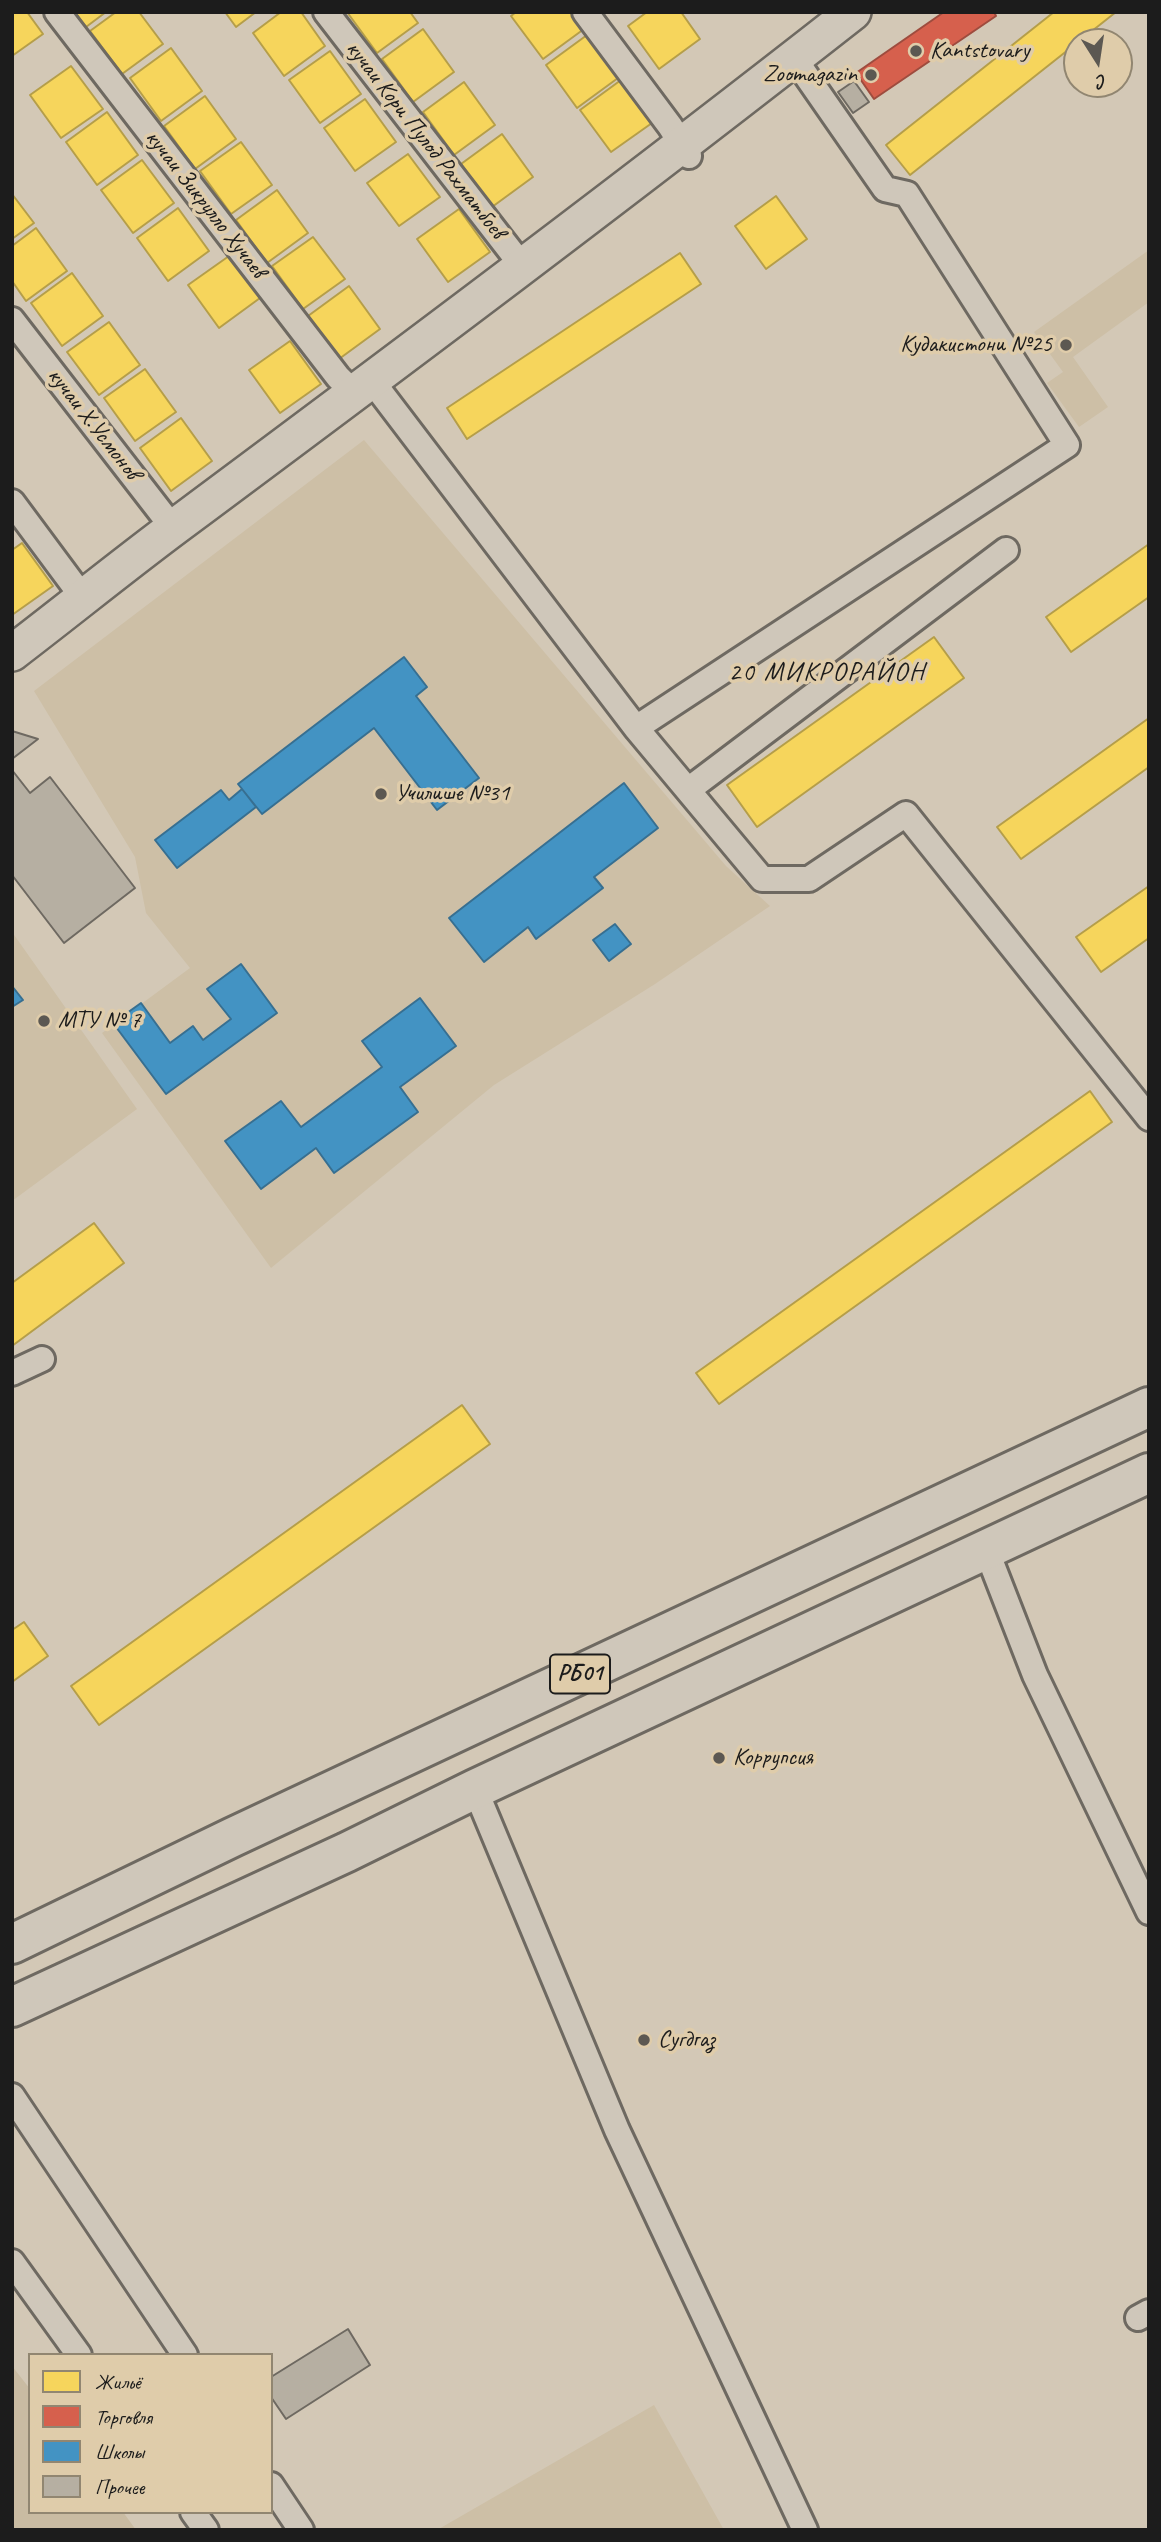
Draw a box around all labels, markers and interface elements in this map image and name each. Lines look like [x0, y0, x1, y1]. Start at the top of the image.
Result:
north arrow [1063, 28, 1133, 98]
street label: кучаи Кори Пулод Рахматбоев [339, 35, 511, 245]
place label: Kantstovary [930, 37, 1029, 65]
marker: Kantstovary [908, 43, 924, 59]
place label: Zoomagazin [763, 61, 857, 89]
marker: Zoomagazin [863, 67, 879, 83]
text: С [1095, 69, 1109, 94]
street label: кучаи Зикрулло Хучаев [138, 124, 272, 284]
place label: Кудакистони №25 [900, 331, 1052, 359]
marker: Кудакистони №25 [1058, 337, 1074, 353]
street label: кучаи Х.Усмонов [40, 362, 146, 486]
district label: 20 МИКРОРАЙОН [730, 657, 924, 689]
place label: Училише №31 [395, 780, 509, 808]
marker: Училише №31 [373, 786, 389, 802]
place label: МТУ № 7 [58, 1007, 141, 1035]
marker: МТУ № 7 [36, 1013, 52, 1029]
road number: РБ01 [550, 1654, 610, 1694]
place label: Коррупсия [733, 1744, 813, 1772]
marker: Коррупсия [711, 1750, 727, 1766]
place label: Сугдгаз [658, 2026, 715, 2054]
marker: Сугдгаз [636, 2032, 652, 2048]
legend [28, 2353, 273, 2514]
text: Жильё [95, 2369, 141, 2395]
text: Торговля [95, 2404, 152, 2430]
text: Школы [95, 2439, 144, 2465]
text: Прочее [95, 2474, 144, 2500]

